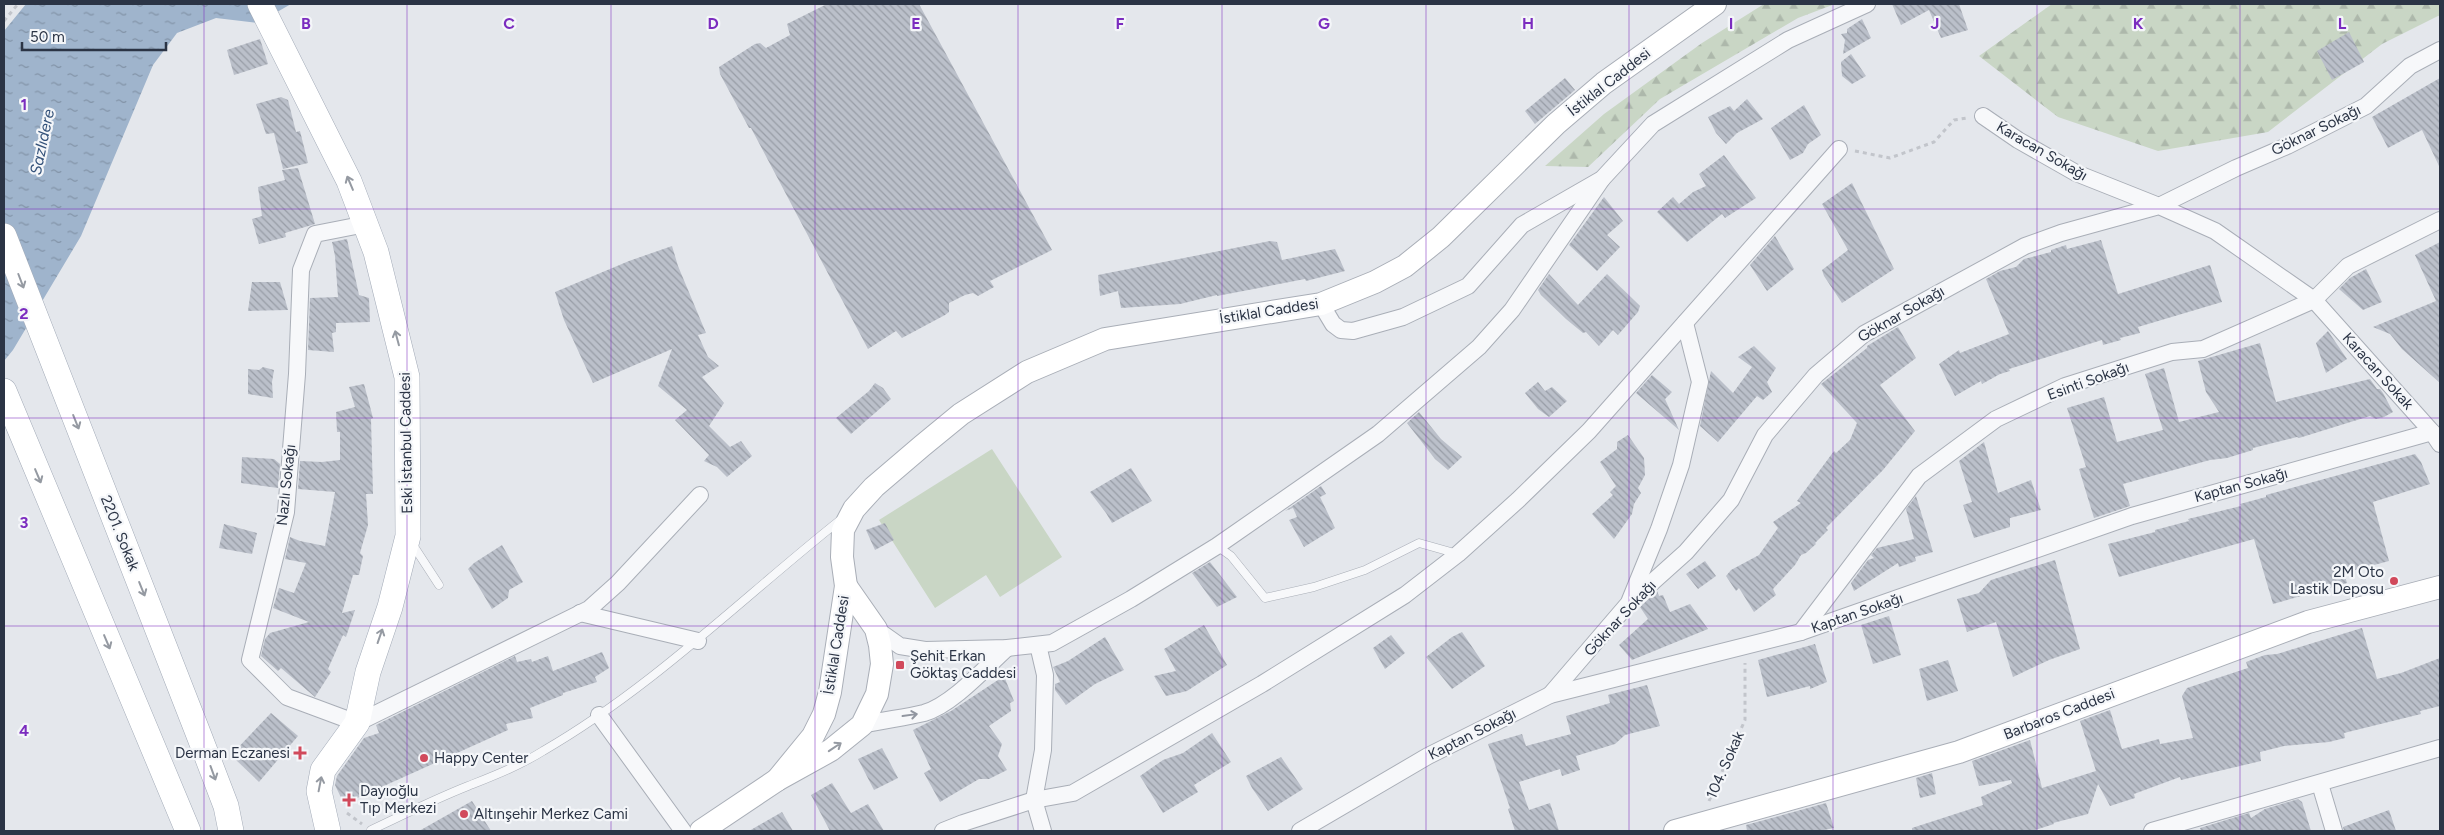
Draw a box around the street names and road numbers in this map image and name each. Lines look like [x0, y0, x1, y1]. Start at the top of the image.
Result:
street label: İstiklal Caddesi [1564, 44, 1654, 120]
street label: Göknar Sokağı [2268, 101, 2364, 159]
street label: Karacan Sokağı [1993, 118, 2091, 184]
street label: Göknar Sokağı [1854, 282, 1948, 346]
street label: İstiklal Caddesi [1218, 294, 1320, 328]
street label: Karacan Sokak [2339, 329, 2418, 414]
street label: Esinti Sokağı [2045, 358, 2131, 404]
street label: Eski İstanbul Caddesi [396, 372, 416, 514]
street label: Nazlı Sokağı [273, 443, 299, 527]
street label: Kaptan Sokağı [2192, 464, 2290, 506]
street label: 2201. Sokak [97, 493, 143, 574]
street label: Göknar Sokağı [1580, 576, 1660, 660]
street label: Kaptan Sokağı [1809, 589, 1905, 637]
street label: İstiklal Caddesi [819, 594, 853, 696]
street label: Barbaros Caddesi [2001, 685, 2117, 743]
street label: Kaptan Sokağı [1425, 704, 1519, 764]
street label: 104. Sokak [1702, 728, 1748, 802]

